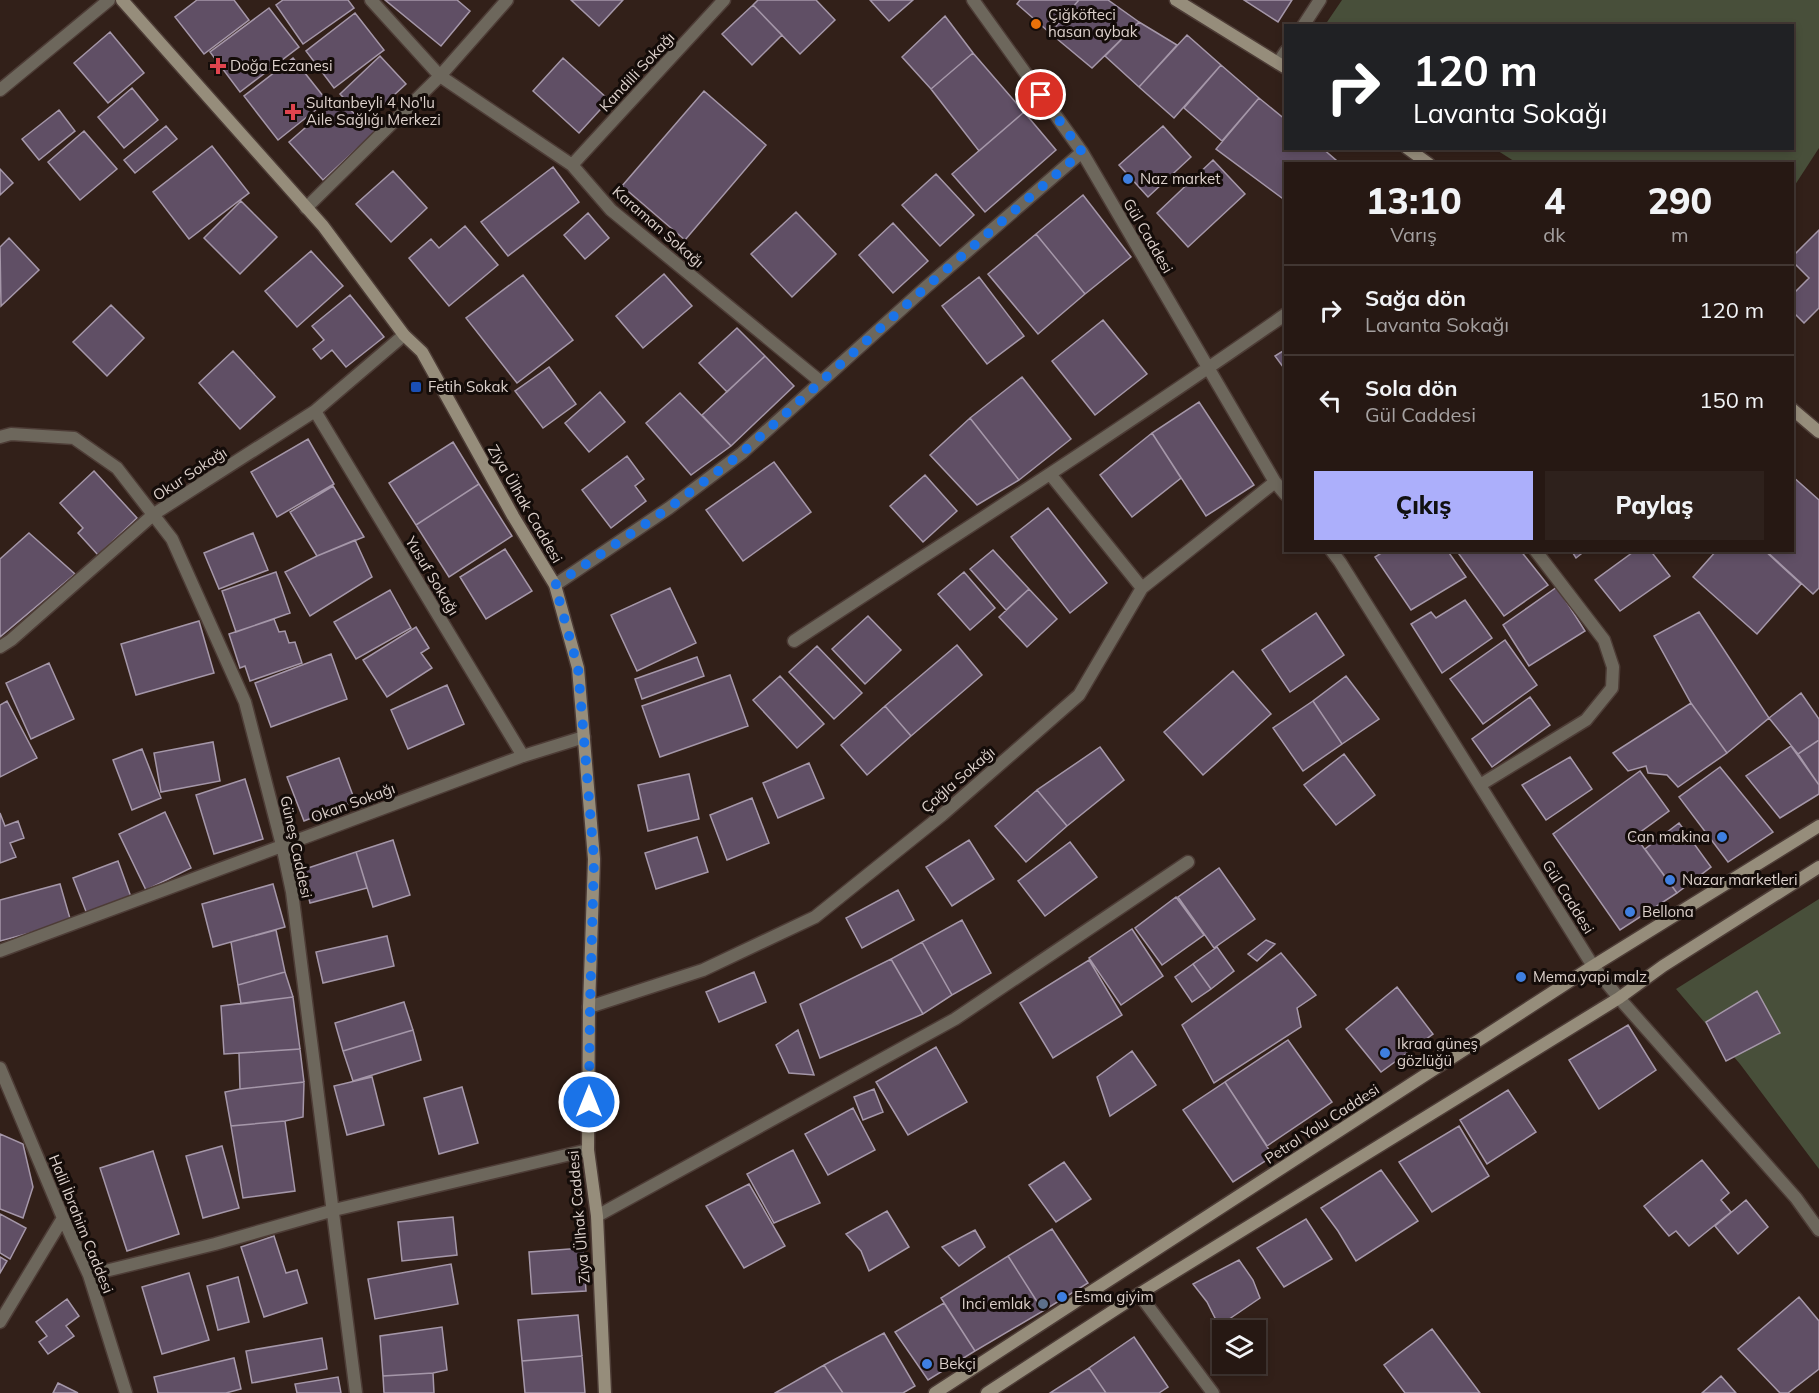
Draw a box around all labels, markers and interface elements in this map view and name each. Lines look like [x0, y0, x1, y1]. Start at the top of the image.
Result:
place label: Çiğköfteci hasan aybak [1048, 5, 1138, 41]
marker: Çiğköfteci hasan aybak [1029, 17, 1043, 31]
street label: Kandilli Sokağı [595, 28, 678, 115]
text: 120 m [1413, 44, 1538, 97]
icon: right [1314, 48, 1392, 126]
place label: Doğa Eczanesi [230, 56, 333, 75]
marker: Doğa Eczanesi [211, 59, 225, 73]
pin [1015, 69, 1066, 120]
icon: arrive [1024, 78, 1057, 111]
place label: Sultanbeyli 4 No'lu Aile Sağlığı Merkezi [306, 93, 441, 129]
text: Lavanta Sokağı [1413, 96, 1607, 130]
marker: Sultanbeyli 4 No'lu Aile Sağlığı Merkezi [284, 103, 302, 121]
place label: Naz market [1140, 169, 1220, 188]
marker: Naz market [1121, 172, 1135, 186]
text: 13:10 [1366, 178, 1462, 223]
text: 4 [1544, 178, 1565, 223]
text: 290 [1647, 178, 1712, 223]
street label: Karaman Sokağı [609, 182, 708, 271]
street label: Gül Caddesi [1119, 195, 1177, 277]
text: Varış [1390, 222, 1437, 247]
text: dk [1543, 222, 1566, 247]
text: m [1671, 222, 1689, 247]
text: Sağa dön [1365, 284, 1466, 312]
icon: right [1314, 294, 1347, 327]
text: 120 m [1699, 296, 1764, 324]
text: Lavanta Sokağı [1365, 312, 1509, 337]
text: Sola dön [1365, 374, 1458, 402]
place label: Fetih Sokak [428, 377, 508, 396]
marker: Fetih Sokak [409, 380, 423, 394]
icon: left [1314, 384, 1347, 417]
text: 150 m [1699, 386, 1764, 414]
text: Gül Caddesi [1365, 402, 1476, 427]
street label: Ziya Ülhak Caddesi [484, 441, 567, 566]
street label: Okur Sokağı [149, 443, 230, 505]
button: Çıkış [1314, 471, 1533, 540]
button: Paylaş [1545, 471, 1764, 540]
street label: Yusuf Sokağı [401, 532, 463, 619]
street label: Çağla Sokağı [917, 742, 999, 817]
street label: Okan Sokağı [308, 779, 397, 827]
street label: Güneş Caddesi [276, 794, 317, 900]
place label: Can makina [1627, 827, 1710, 846]
marker: Can makina [1715, 830, 1729, 844]
street label: Gül Caddesi [1538, 856, 1599, 937]
place label: Nazar marketleri [1682, 870, 1798, 889]
marker: Nazar marketleri [1663, 873, 1677, 887]
place label: Bellona [1642, 902, 1694, 921]
marker: Bellona [1623, 905, 1637, 919]
place label: Mema yapi malz [1533, 967, 1647, 986]
marker: Mema yapi malz [1514, 970, 1528, 984]
place label: Ikraa güneş gözlüğü [1397, 1034, 1478, 1070]
marker: Ikraa güneş gözlüğü [1378, 1046, 1392, 1060]
position arrow [557, 1070, 621, 1134]
street label: Petrol Yolu Caddesi [1261, 1079, 1383, 1168]
street label: Ziya Ülhak Caddesi [563, 1150, 594, 1284]
street label: Halil İbrahim Caddesi [45, 1152, 118, 1296]
place label: Esma giyim [1074, 1287, 1154, 1306]
marker: Esma giyim [1055, 1290, 1069, 1304]
place label: Inci emlak [962, 1294, 1031, 1313]
marker: Inci emlak [1036, 1297, 1050, 1311]
map controls [1212, 1320, 1266, 1374]
button: layers [1212, 1320, 1266, 1374]
place label: Bekçi [939, 1354, 976, 1373]
marker: Bekçi [920, 1357, 934, 1371]

